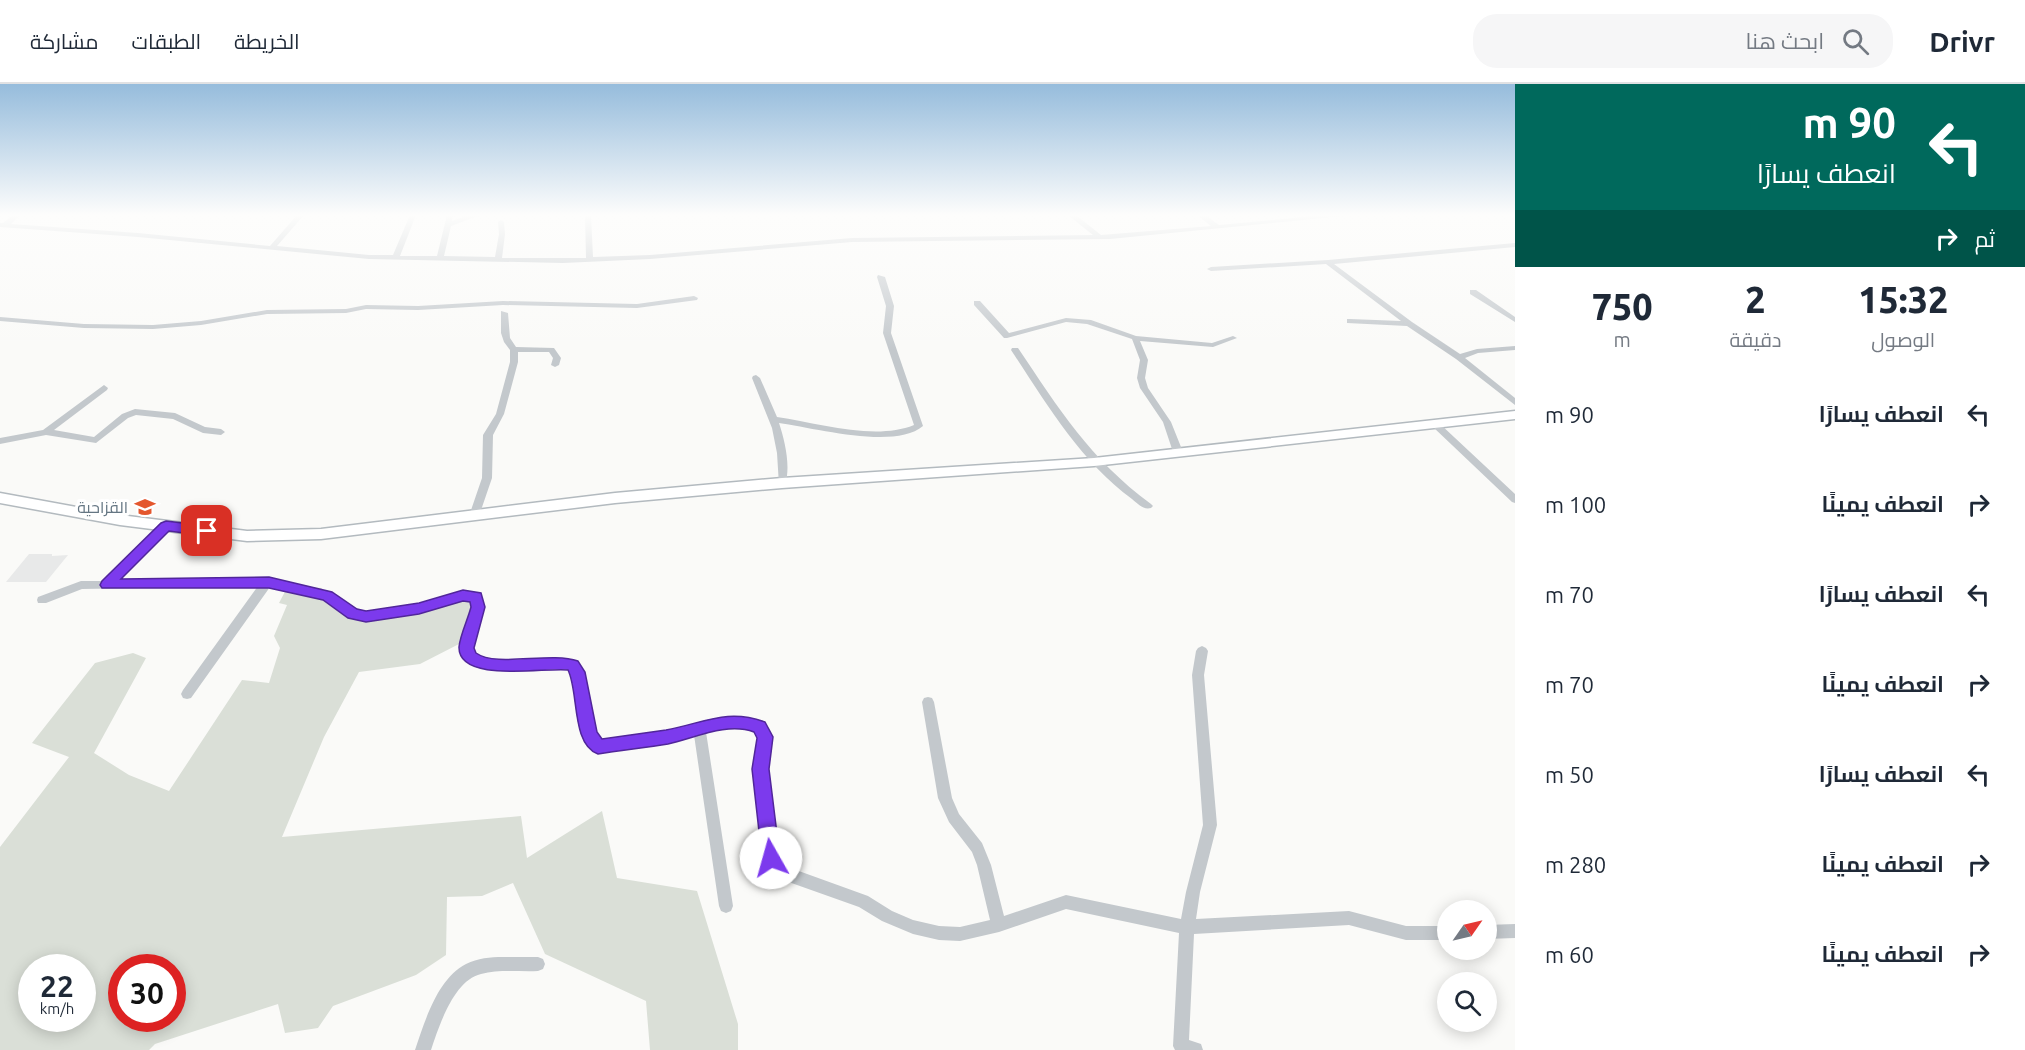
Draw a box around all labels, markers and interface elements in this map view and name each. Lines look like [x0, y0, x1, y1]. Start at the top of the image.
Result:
search box [1473, 14, 1893, 68]
icon: search [1839, 25, 1872, 58]
text: Drivr [1929, 26, 1995, 57]
text: ابحث هنا [1746, 28, 1824, 53]
text: مشاركة [30, 29, 99, 53]
text: الطبقات [132, 29, 201, 53]
text: الخريطة [234, 29, 300, 53]
text: 90 m [1802, 99, 1896, 146]
icon: left [1917, 108, 1995, 186]
text: انعطف يسارًا [1757, 158, 1896, 188]
icon: right [1930, 222, 1963, 255]
text: ثم [1975, 226, 1995, 251]
text: 2 [1745, 279, 1766, 320]
text: 15:32 [1858, 279, 1948, 320]
text: 750 [1592, 286, 1653, 327]
text: m [1614, 328, 1631, 351]
text: دقيقة [1729, 328, 1781, 351]
text: الوصول [1871, 328, 1935, 351]
icon: left [1962, 398, 1995, 431]
text: انعطف يسارًا [1819, 401, 1944, 426]
text: 90 m [1545, 402, 1594, 427]
icon: right [1962, 488, 1995, 521]
text: انعطف يمينًا [1822, 491, 1944, 516]
text: 100 m [1545, 492, 1606, 517]
school or university icon: القزاحية [133, 495, 157, 519]
place label: القزاحية [77, 498, 128, 517]
pin [181, 505, 232, 556]
icon: arrive [190, 514, 223, 547]
icon: left [1962, 578, 1995, 611]
text: انعطف يسارًا [1819, 581, 1944, 606]
text: 70 m [1545, 582, 1594, 607]
icon: right [1962, 668, 1995, 701]
text: انعطف يمينًا [1822, 671, 1944, 696]
text: 70 m [1545, 672, 1594, 697]
icon: left [1962, 758, 1995, 791]
text: انعطف يسارًا [1819, 761, 1944, 786]
text: 50 m [1545, 762, 1594, 787]
position arrow [739, 826, 803, 890]
icon: right [1962, 848, 1995, 881]
text: انعطف يمينًا [1822, 851, 1944, 876]
text: 280 m [1545, 852, 1606, 877]
north arrow [1437, 900, 1497, 960]
map controls [1437, 900, 1497, 1032]
icon: right [1962, 938, 1995, 971]
text: انعطف يمينًا [1822, 941, 1944, 966]
text: 60 m [1545, 942, 1594, 967]
speed limit sign: 30 [108, 954, 186, 1032]
text: 22 [40, 969, 74, 1003]
button: search [1437, 972, 1497, 1032]
text: km/h [40, 1000, 74, 1017]

